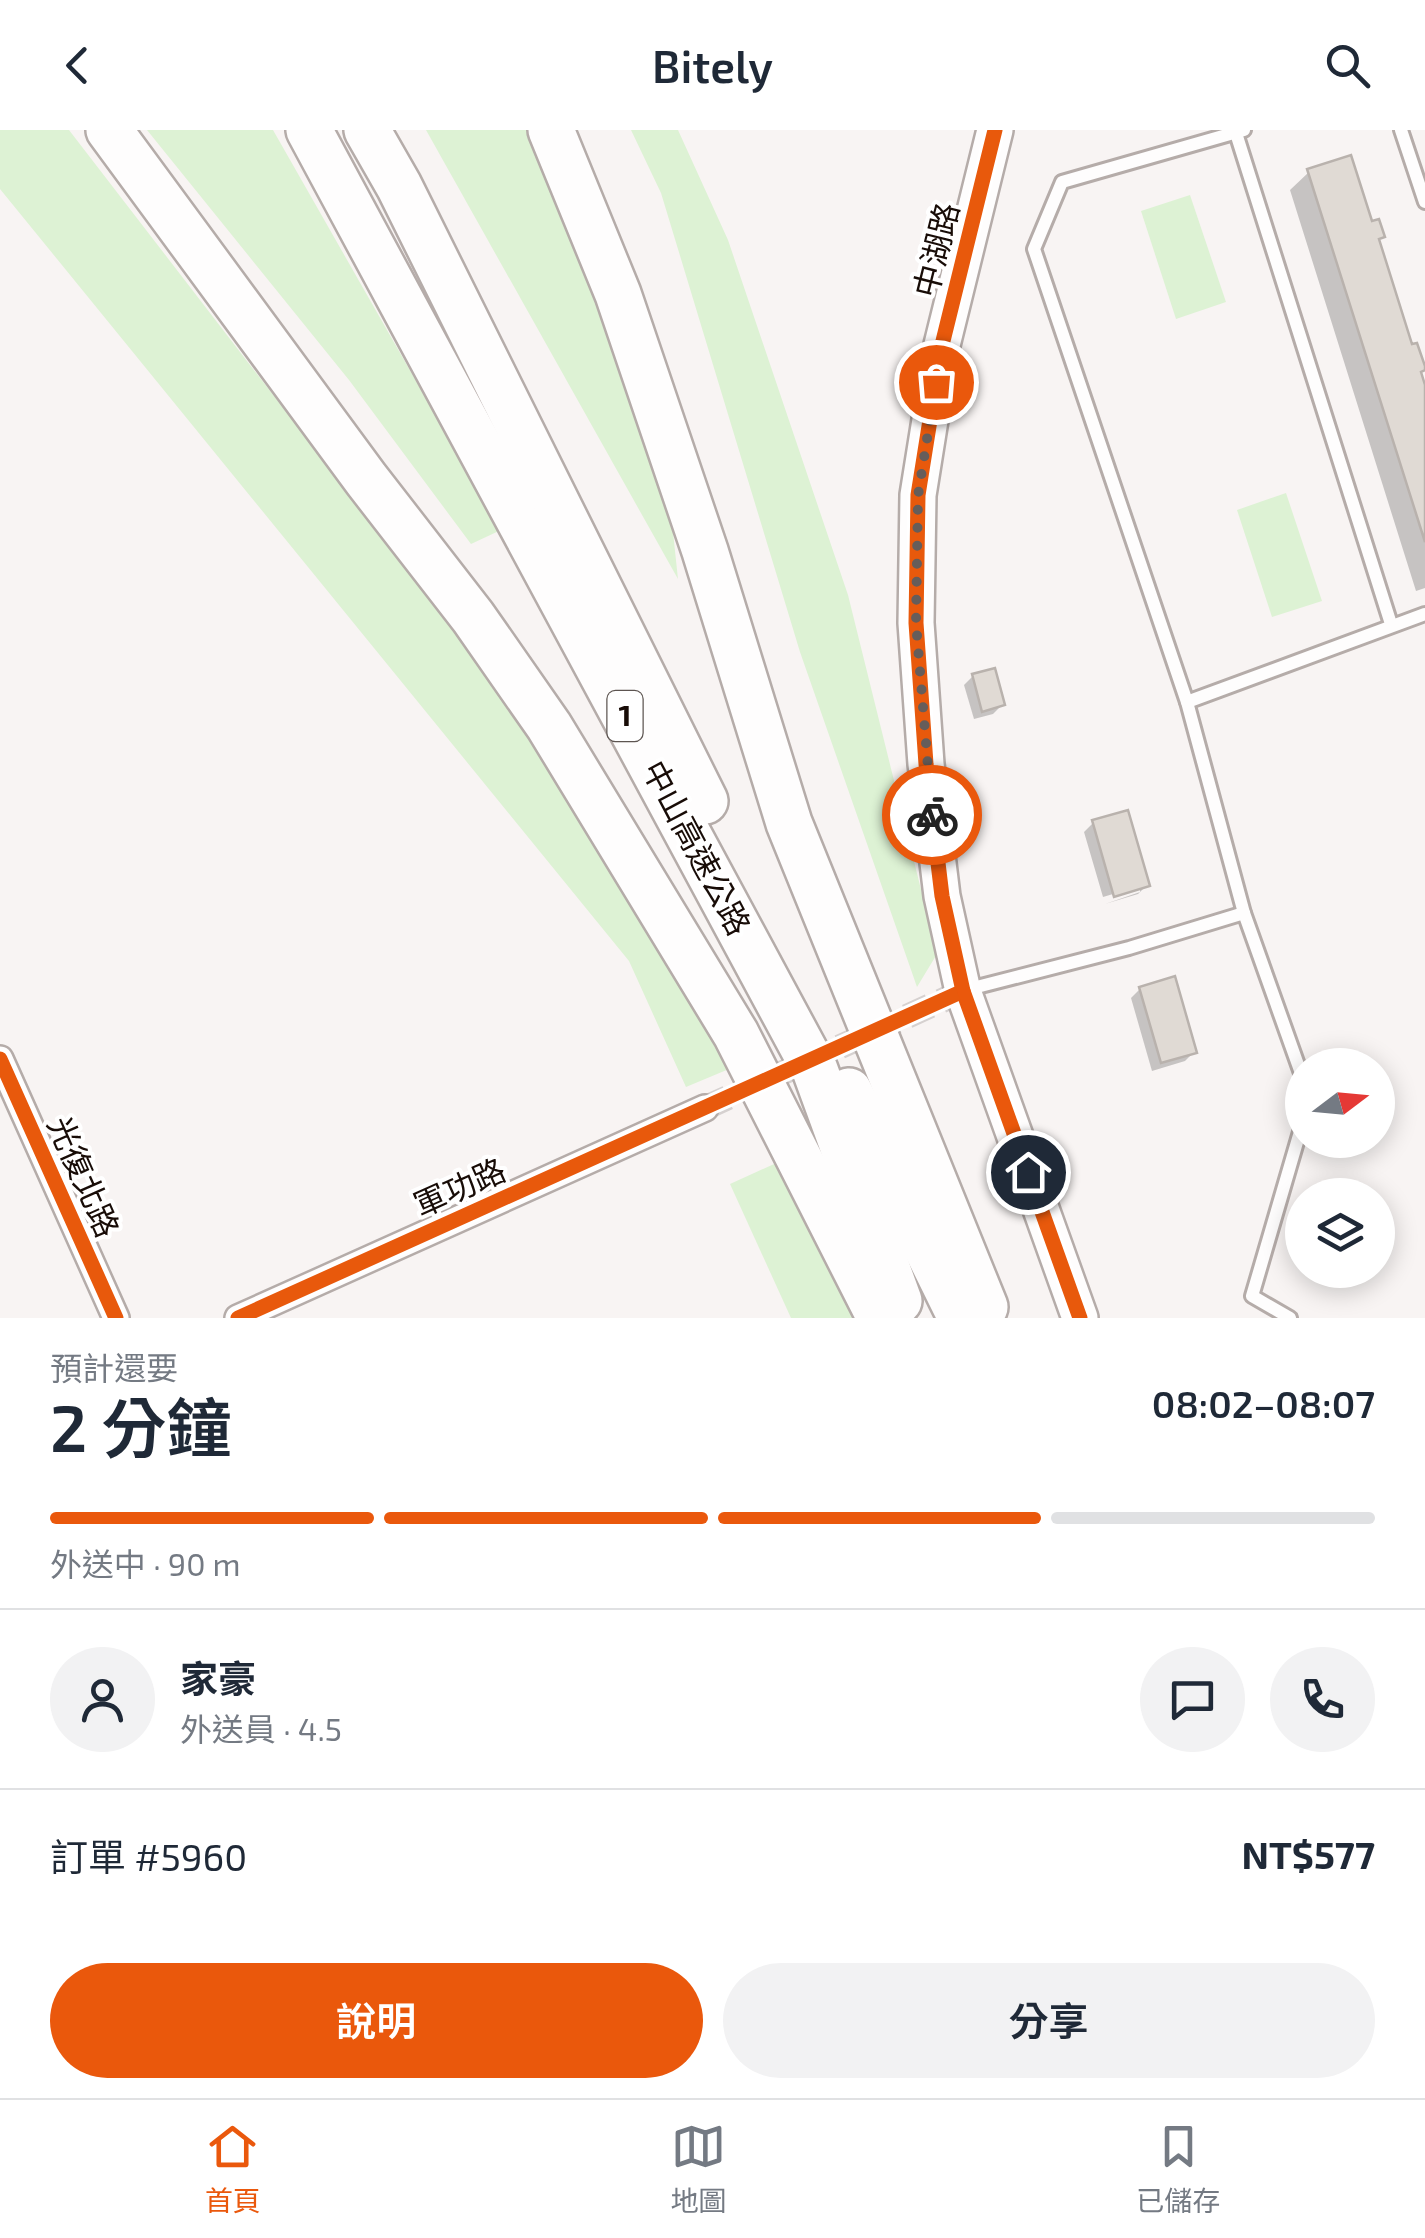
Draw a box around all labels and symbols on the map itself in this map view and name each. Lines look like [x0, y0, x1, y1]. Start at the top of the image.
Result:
street label: 中湖路 [905, 198, 965, 301]
pin [894, 340, 979, 425]
road number: 1 [608, 691, 642, 741]
street label: 中山高速公路 [636, 753, 760, 941]
courier [882, 765, 982, 865]
north arrow [1285, 1048, 1395, 1158]
street label: 光復北路 [41, 1110, 128, 1242]
pin [986, 1130, 1071, 1215]
street label: 軍功路 [408, 1149, 511, 1223]

